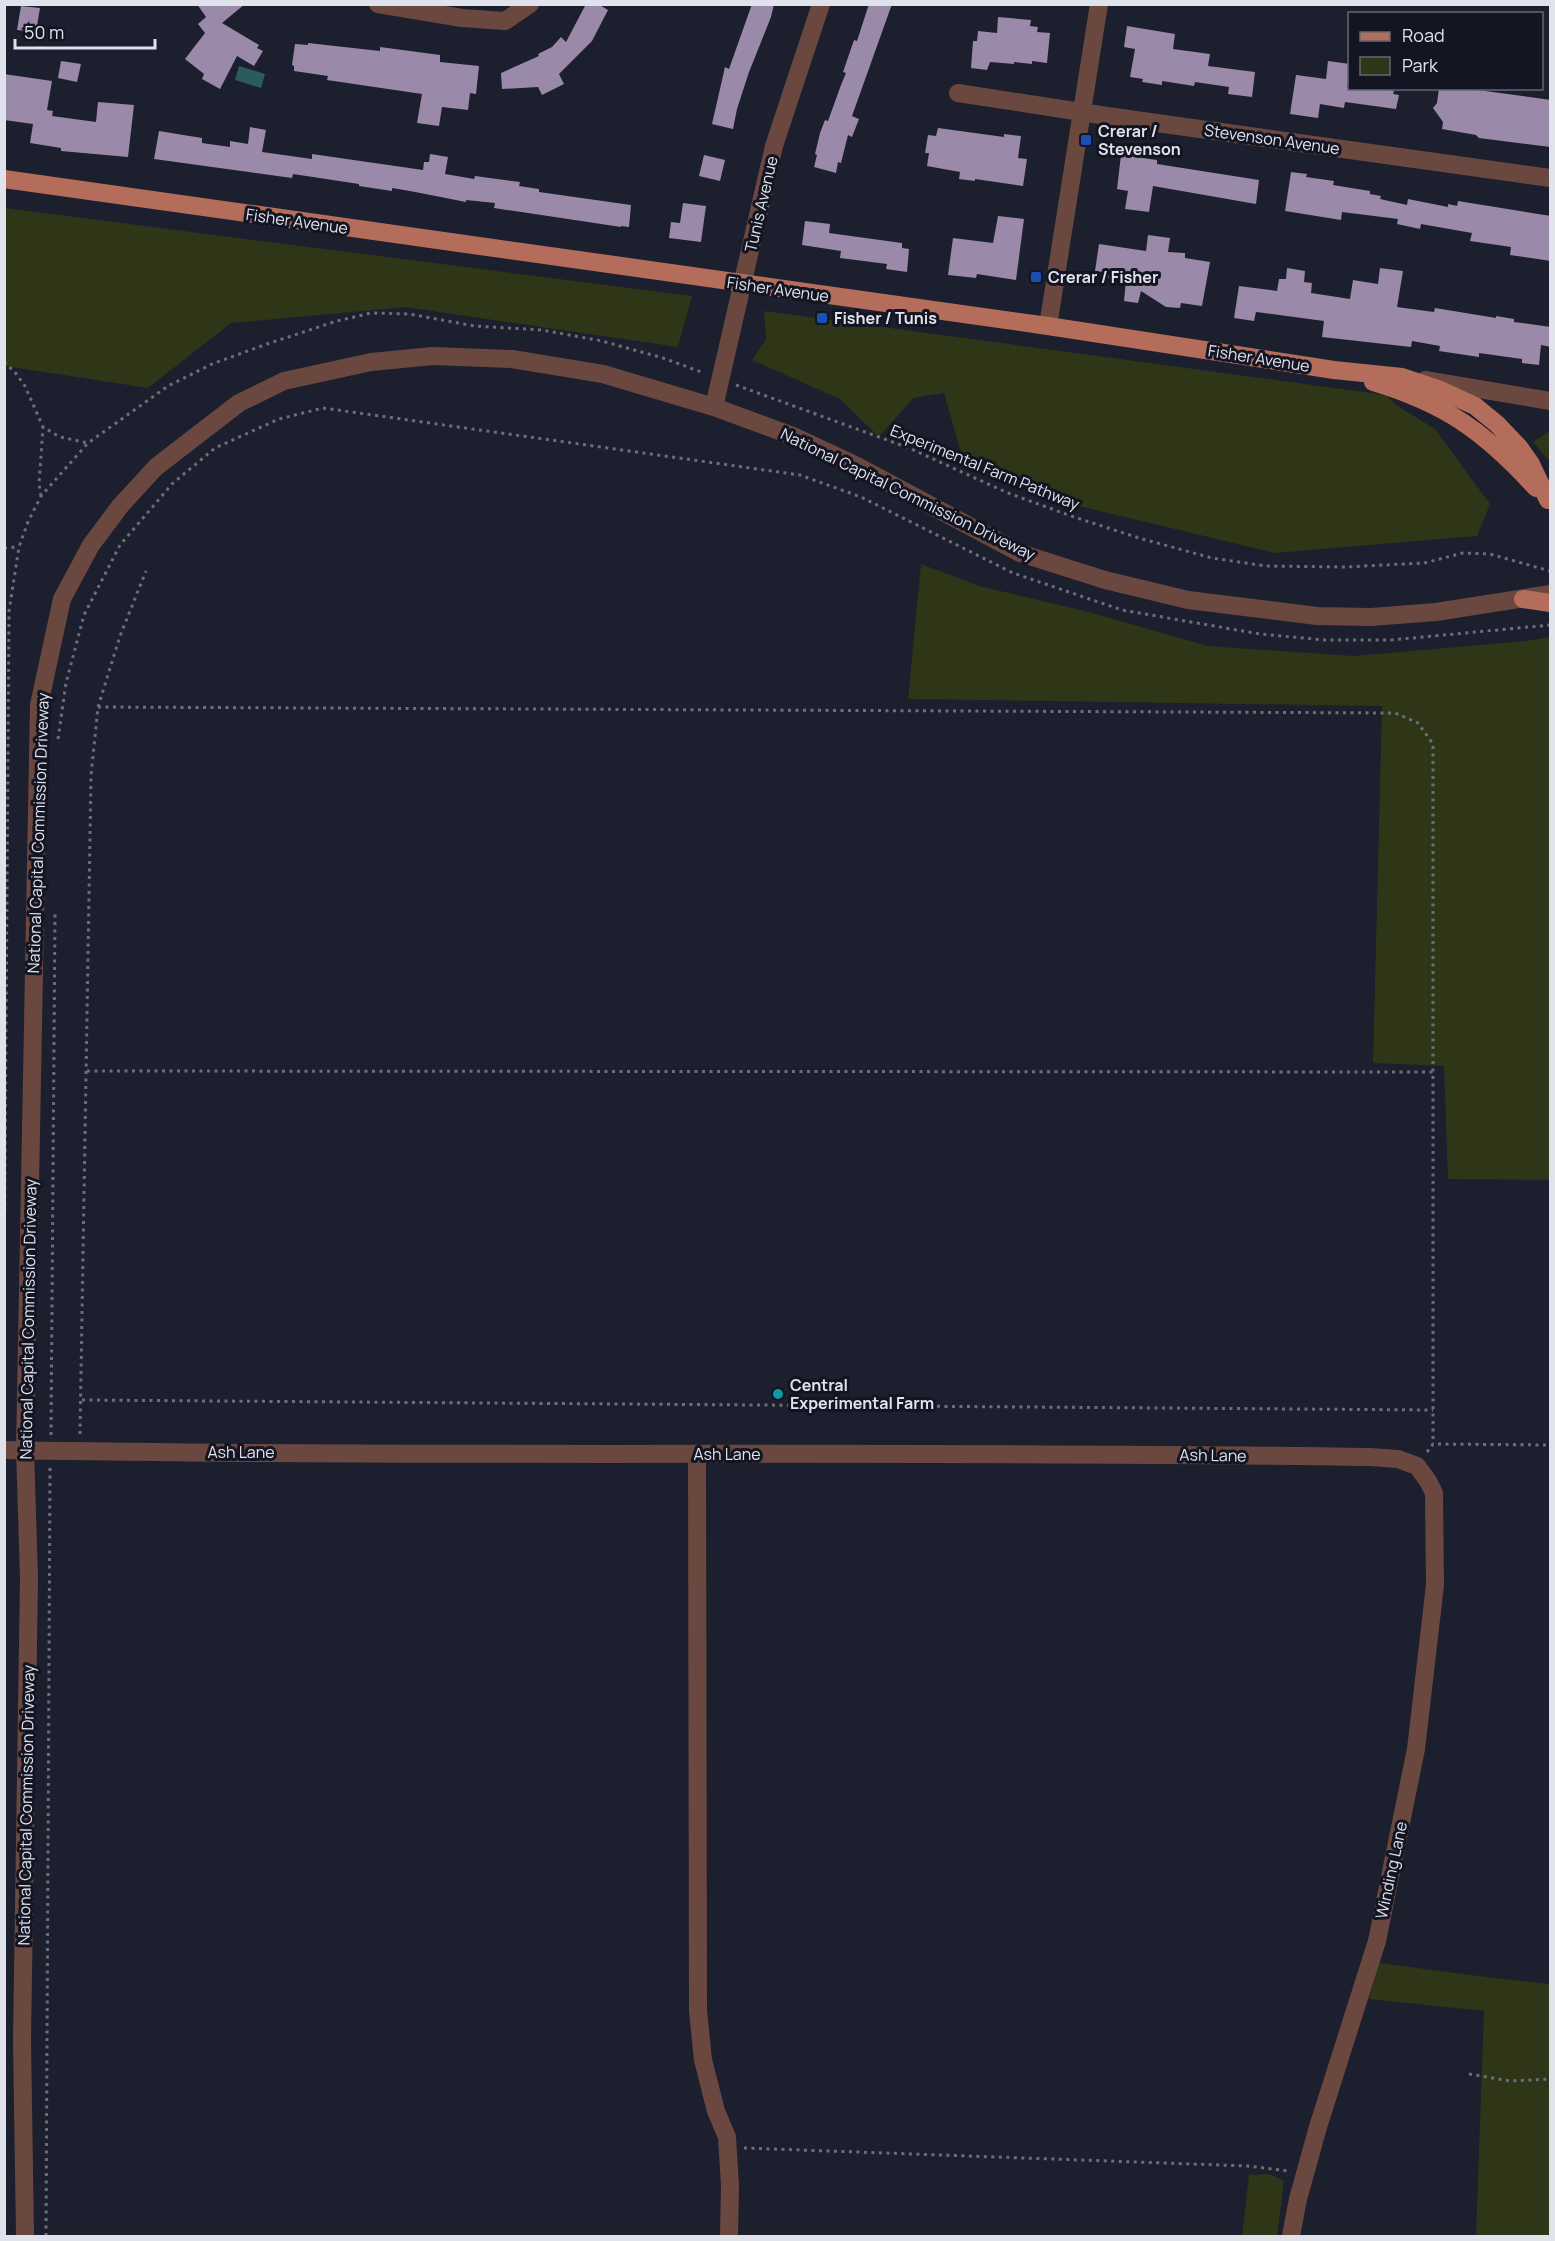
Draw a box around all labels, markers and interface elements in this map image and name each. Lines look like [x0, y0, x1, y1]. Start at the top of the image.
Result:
scale bar [15, 12, 154, 50]
legend [1348, 12, 1543, 90]
text: 50 m [24, 20, 64, 44]
text: Road [1402, 23, 1445, 47]
text: Park [1402, 53, 1439, 77]
street label: Stevenson Avenue [1203, 119, 1341, 159]
place label: Crerar / Stevenson [1098, 120, 1181, 160]
marker: Crerar / Stevenson [1079, 133, 1093, 147]
street label: Tunis Avenue [739, 154, 783, 254]
street label: Fisher Avenue [245, 203, 349, 239]
place label: Crerar / Fisher [1048, 266, 1158, 288]
marker: Crerar / Fisher [1029, 270, 1043, 284]
street label: Fisher Avenue [726, 271, 830, 307]
place label: Fisher / Tunis [834, 307, 937, 329]
marker: Fisher / Tunis [815, 311, 829, 325]
street label: Fisher Avenue [1207, 339, 1311, 377]
street label: Experimental Farm Pathway [887, 419, 1083, 515]
street label: National Capital Commission Driveway [777, 423, 1039, 566]
street label: National Capital Commission Driveway [22, 692, 54, 974]
street label: National Capital Commission Driveway [15, 1178, 41, 1460]
place label: Central Experimental Farm [790, 1374, 934, 1414]
marker: Central Experimental Farm [771, 1387, 785, 1401]
street label: Ash Lane [207, 1441, 275, 1463]
street label: Ash Lane [693, 1443, 761, 1465]
street label: Ash Lane [1179, 1443, 1247, 1467]
street label: National Capital Commission Driveway [13, 1664, 39, 1946]
street label: Winding Lane [1370, 1819, 1412, 1921]

